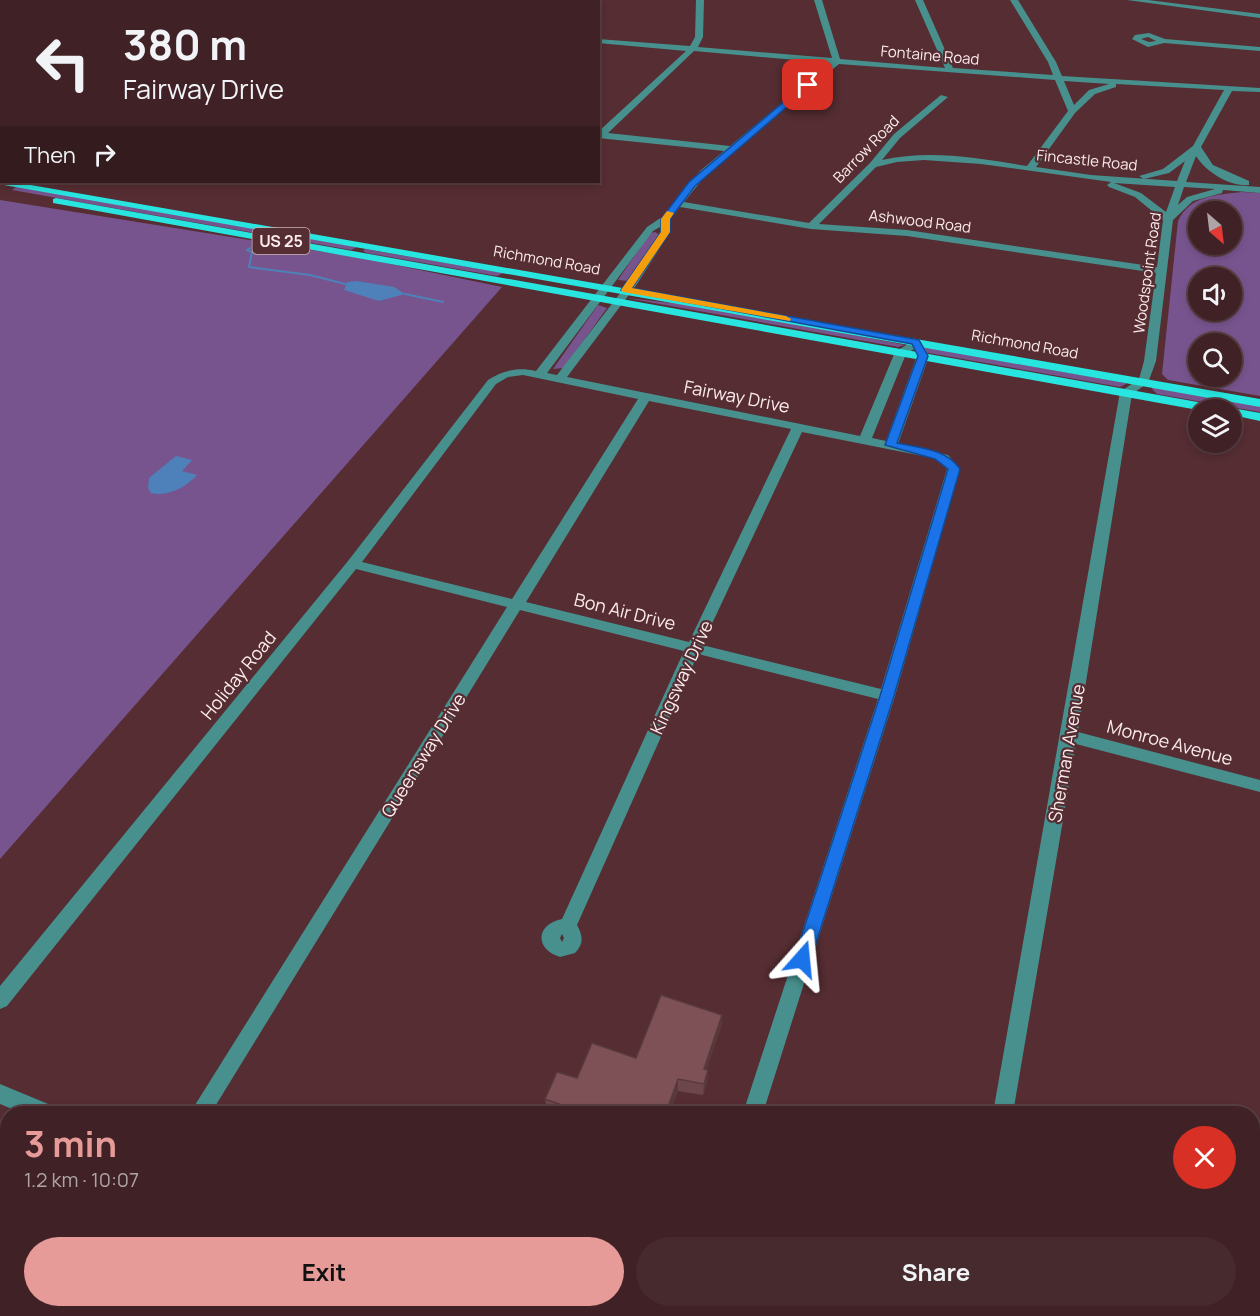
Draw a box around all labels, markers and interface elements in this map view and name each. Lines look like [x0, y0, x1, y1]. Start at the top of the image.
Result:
text: 380 m [123, 15, 247, 73]
icon: left [24, 24, 102, 102]
street label: Fontaine Road [880, 40, 980, 70]
pin [782, 59, 833, 110]
icon: arrive [791, 68, 824, 101]
text: Fairway Drive [123, 70, 284, 107]
street label: Barrow Road [828, 110, 904, 188]
icon: right [88, 138, 121, 171]
text: Then [24, 140, 76, 170]
street label: Fincastle Road [1036, 144, 1138, 176]
north arrow [1188, 201, 1242, 255]
map controls [1188, 201, 1242, 453]
street label: Ashwood Road [868, 204, 972, 238]
street label: Woodspoint Road [1128, 211, 1166, 335]
road number: US 25 [252, 228, 310, 254]
street label: Richmond Road [492, 240, 602, 280]
button: sound [1188, 267, 1242, 321]
street label: Richmond Road [970, 324, 1080, 364]
button: search [1188, 333, 1242, 387]
street label: Fairway Drive [682, 374, 792, 418]
button: layers [1188, 399, 1242, 453]
street label: Bon Air Drive [572, 587, 678, 635]
street label: Kingsway Drive [644, 616, 718, 738]
street label: Holiday Road [195, 626, 281, 724]
street label: Sherman Avenue [1042, 682, 1090, 824]
street label: Queensway Drive [375, 688, 471, 822]
street label: Monroe Avenue [1105, 714, 1235, 770]
position arrow [770, 927, 834, 991]
text: 3 min [24, 1119, 117, 1168]
button: close [1173, 1126, 1236, 1189]
text: 1.2 km · 10:07 [24, 1166, 139, 1193]
button: Exit [24, 1237, 624, 1306]
button: Share [636, 1237, 1236, 1306]

